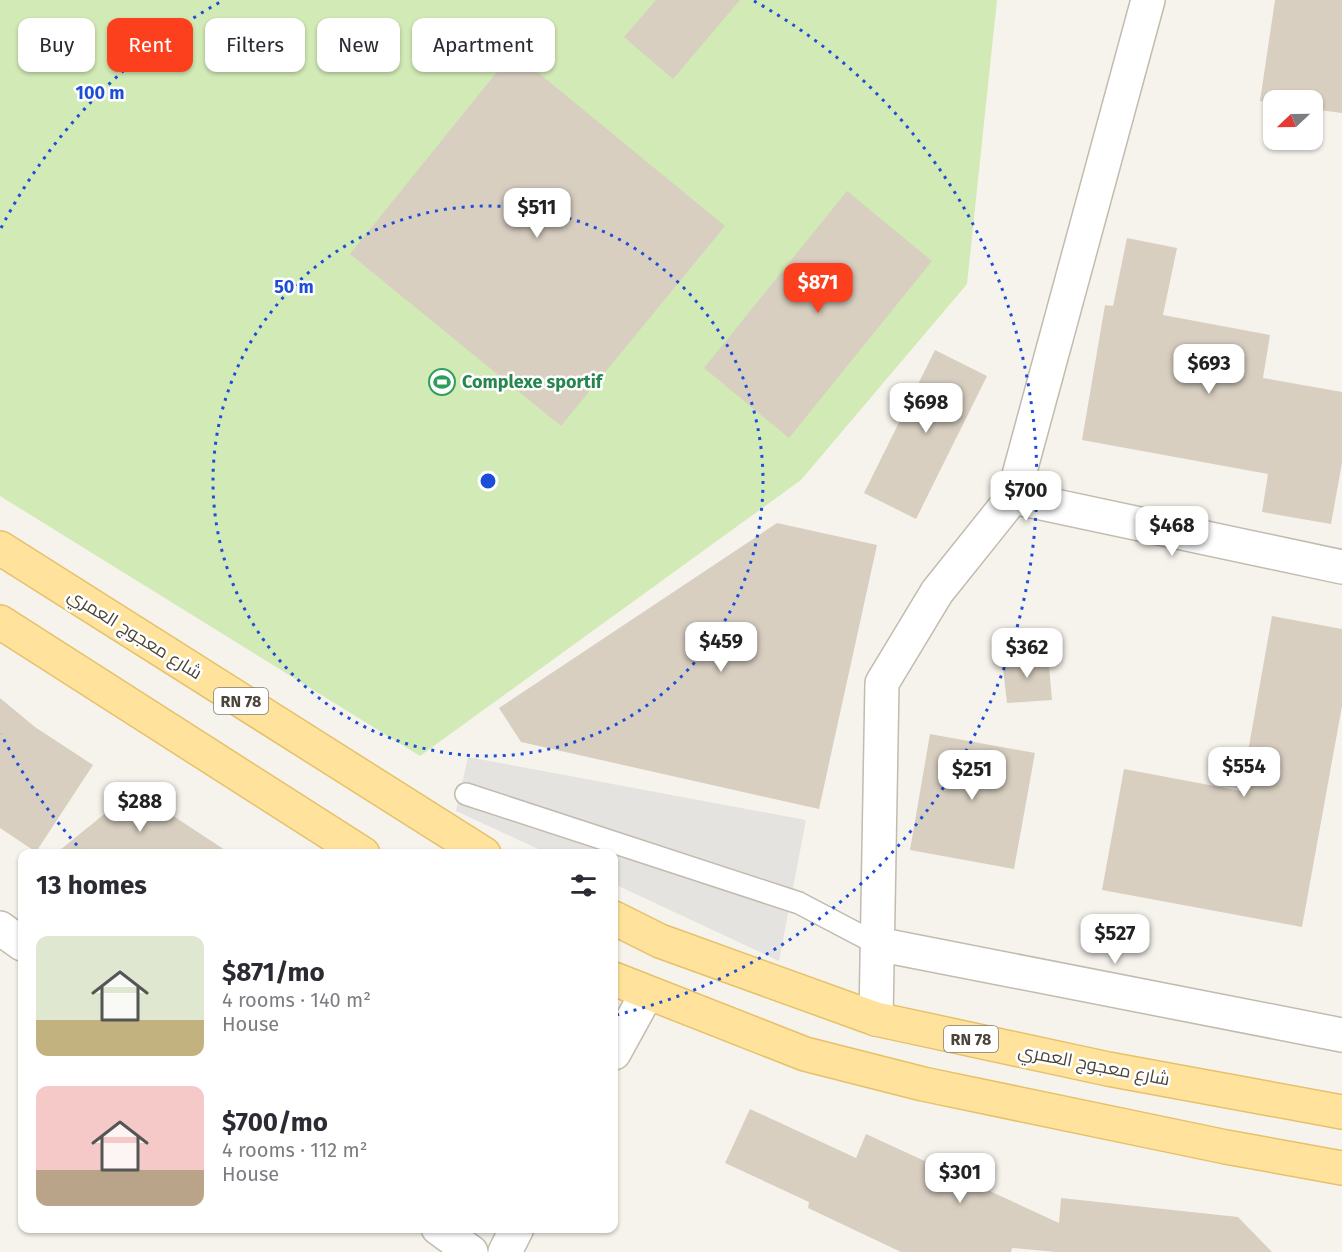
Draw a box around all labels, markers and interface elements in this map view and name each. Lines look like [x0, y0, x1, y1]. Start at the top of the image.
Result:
chip: Buy [18, 18, 95, 72]
chip: Rent [107, 18, 193, 72]
chip: Filters [205, 18, 305, 72]
chip: New [317, 18, 400, 72]
chip: Apartment [412, 18, 555, 72]
text: 100 m [76, 82, 124, 104]
north arrow [1263, 90, 1323, 150]
map controls [1263, 90, 1323, 150]
pin: $511 [501, 188, 573, 239]
text: $511 [518, 195, 556, 219]
pin: $871 [782, 263, 854, 314]
text: $871 [798, 270, 838, 294]
text: 50 m [274, 276, 314, 298]
pin: $693 [1173, 344, 1245, 395]
text: $693 [1187, 351, 1231, 375]
sports icon: Complexe sportif [427, 367, 457, 397]
place label: Complexe sportif [462, 371, 604, 393]
pin: $698 [890, 383, 962, 434]
text: $698 [904, 390, 948, 414]
centre of rings [478, 471, 498, 491]
pin: $700 [990, 471, 1062, 522]
text: $700 [1004, 478, 1048, 502]
pin: $468 [1136, 506, 1208, 557]
text: $468 [1149, 513, 1195, 537]
street label: شارع معجوج العمري [62, 584, 206, 687]
pin: $459 [685, 622, 757, 673]
pin: $362 [991, 628, 1063, 679]
text: $459 [699, 629, 743, 653]
text: $362 [1006, 635, 1048, 659]
road number: RN 78 [214, 688, 268, 714]
pin: $554 [1208, 747, 1280, 798]
pin: $251 [936, 750, 1008, 801]
text: $554 [1222, 754, 1266, 778]
text: $251 [952, 757, 992, 781]
pin: $288 [104, 782, 176, 833]
text: $288 [118, 789, 162, 813]
icon: filters [567, 869, 600, 902]
text: 13 homes [36, 870, 147, 901]
pin: $527 [1079, 914, 1151, 965]
text: $527 [1095, 921, 1135, 945]
text: $871/mo [222, 957, 325, 988]
icon: home [84, 960, 156, 1032]
text: 4 rooms · 140 m² [222, 988, 371, 1012]
text: House [222, 1012, 279, 1036]
road number: RN 78 [944, 1026, 998, 1052]
street label: شارع معجوج العمري [1016, 1040, 1172, 1093]
text: $700/mo [222, 1107, 328, 1138]
icon: home [84, 1110, 156, 1182]
text: 4 rooms · 112 m² [222, 1138, 368, 1162]
pin: $301 [924, 1153, 996, 1204]
text: $301 [939, 1160, 981, 1184]
text: House [222, 1162, 279, 1186]

